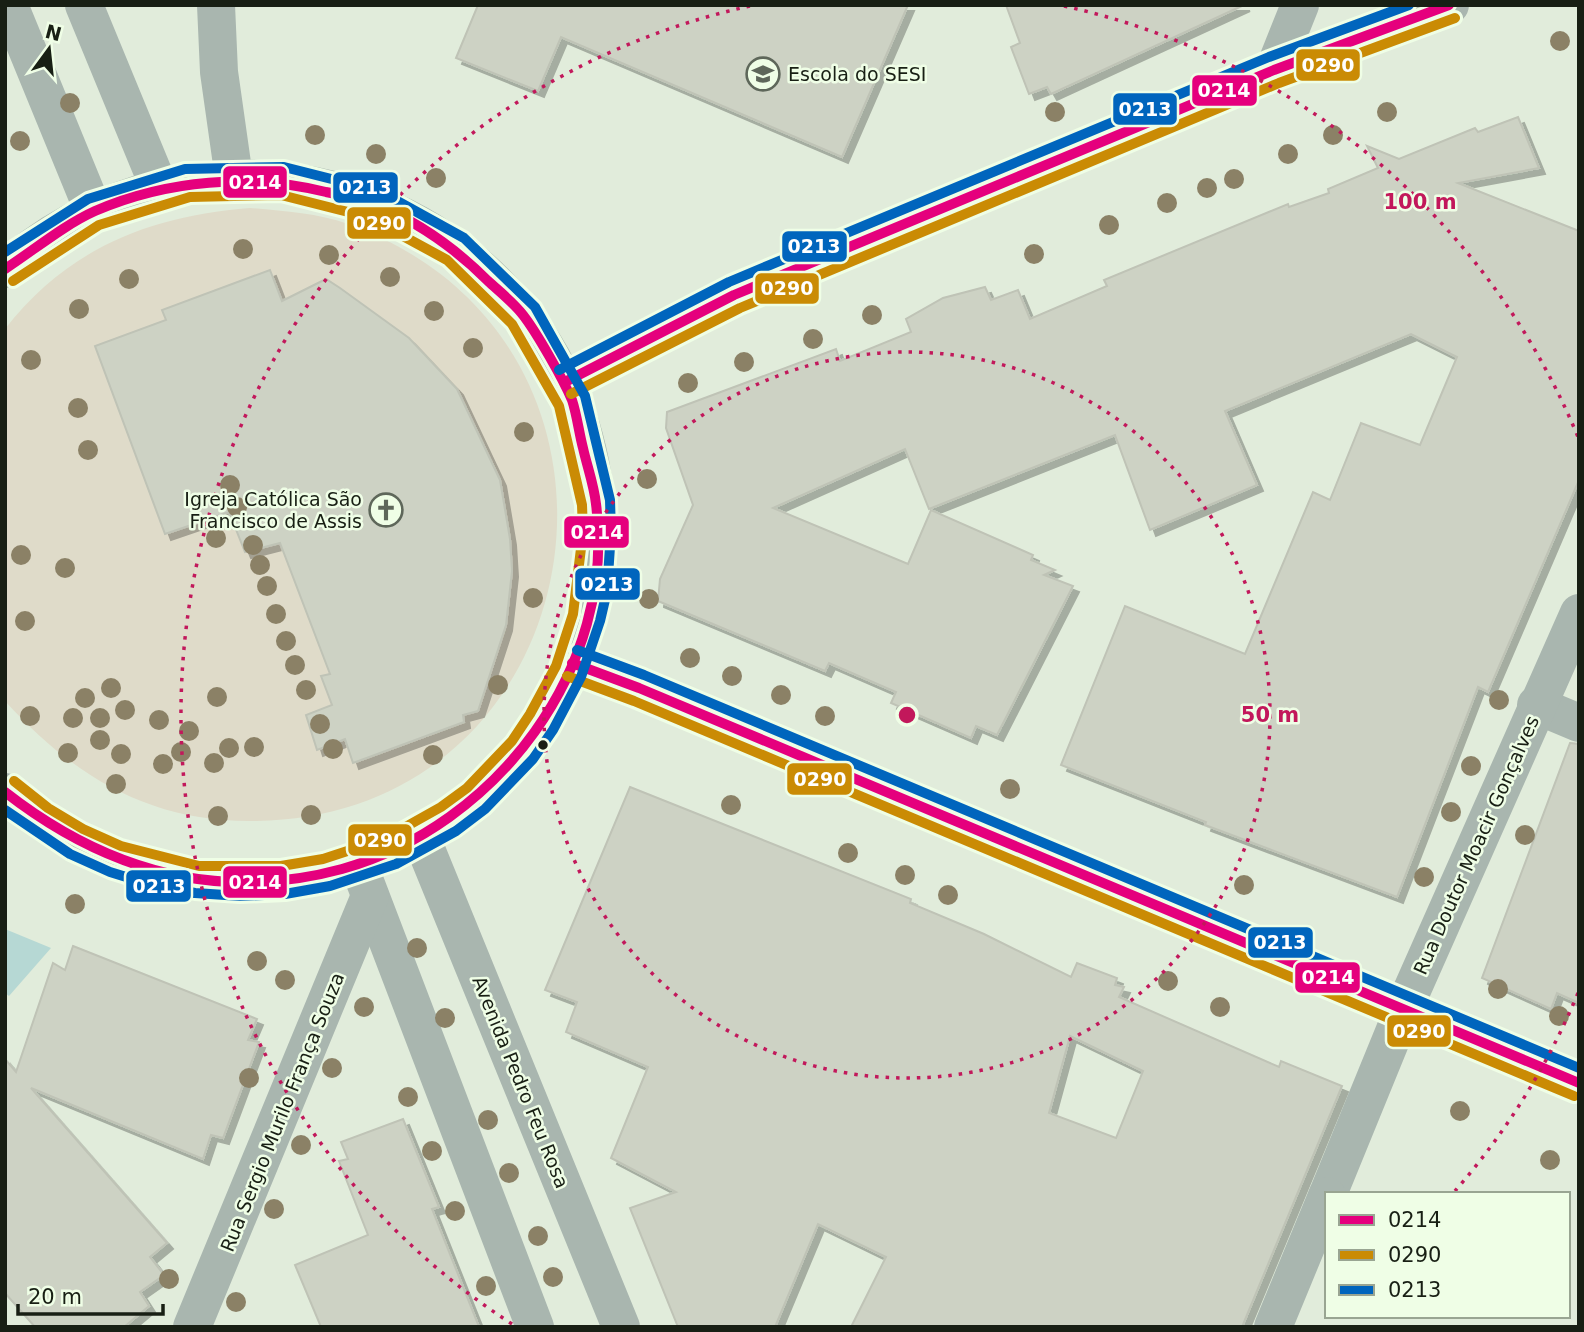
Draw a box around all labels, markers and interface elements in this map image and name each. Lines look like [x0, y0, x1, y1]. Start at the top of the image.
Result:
north arrow [14, 14, 84, 84]
text: N [43, 20, 64, 45]
line badge: 0290 [1295, 48, 1361, 82]
text: 0290 [1302, 54, 1354, 76]
school or university icon: Escola do SESI [744, 55, 782, 93]
place label: Escola do SESI [788, 63, 926, 85]
line badge: 0214 [1191, 74, 1258, 107]
text: 0214 [1198, 79, 1250, 101]
line badge: 0213 [1112, 92, 1178, 126]
text: 0213 [1119, 98, 1171, 120]
line badge: 0214 [222, 165, 288, 199]
text: 0214 [229, 171, 281, 193]
line badge: 0213 [332, 171, 399, 204]
text: 0213 [339, 176, 391, 198]
text: 100 m [1383, 190, 1457, 214]
line badge: 0290 [346, 206, 412, 240]
text: 0290 [353, 212, 405, 234]
line badge: 0213 [781, 230, 848, 263]
text: 0213 [788, 235, 840, 257]
line badge: 0290 [754, 272, 820, 305]
text: 0290 [761, 277, 813, 299]
place label: Igreja Católica São Francisco de Assis [184, 488, 362, 532]
church icon: Igreja Católica São Francisco de Assis [367, 491, 405, 529]
line badge: 0214 [563, 515, 630, 549]
text: 0214 [571, 521, 623, 543]
line badge: 0213 [574, 567, 641, 601]
text: 0213 [581, 573, 633, 595]
centre of rings [895, 703, 919, 727]
text: 50 m [1241, 703, 1299, 727]
street label: Rua Doutor Moacir Gonçalves [1409, 712, 1543, 978]
unlabelled marker [536, 738, 550, 752]
line badge: 0290 [786, 762, 853, 796]
text: 0290 [794, 768, 846, 790]
line badge: 0290 [347, 823, 413, 857]
text: 0290 [354, 829, 406, 851]
line badge: 0214 [222, 865, 288, 899]
line badge: 0213 [125, 869, 192, 903]
text: 0214 [229, 871, 281, 893]
text: 0213 [133, 875, 185, 897]
line badge: 0213 [1247, 926, 1314, 959]
text: 0213 [1254, 931, 1306, 953]
line badge: 0214 [1294, 961, 1361, 994]
text: 0214 [1302, 966, 1354, 988]
street label: Rua Sergio Murilo França Souza [216, 969, 348, 1255]
street label: Avenida Pedro Feu Rosa [468, 973, 574, 1191]
line badge: 0290 [1386, 1014, 1452, 1048]
text: 0290 [1393, 1020, 1445, 1042]
legend [1325, 1192, 1570, 1318]
text: 0214 [1388, 1208, 1441, 1232]
text: 0290 [1388, 1243, 1441, 1267]
scale bar [18, 1272, 163, 1316]
text: 0213 [1388, 1278, 1441, 1302]
text: 20 m [28, 1285, 82, 1309]

